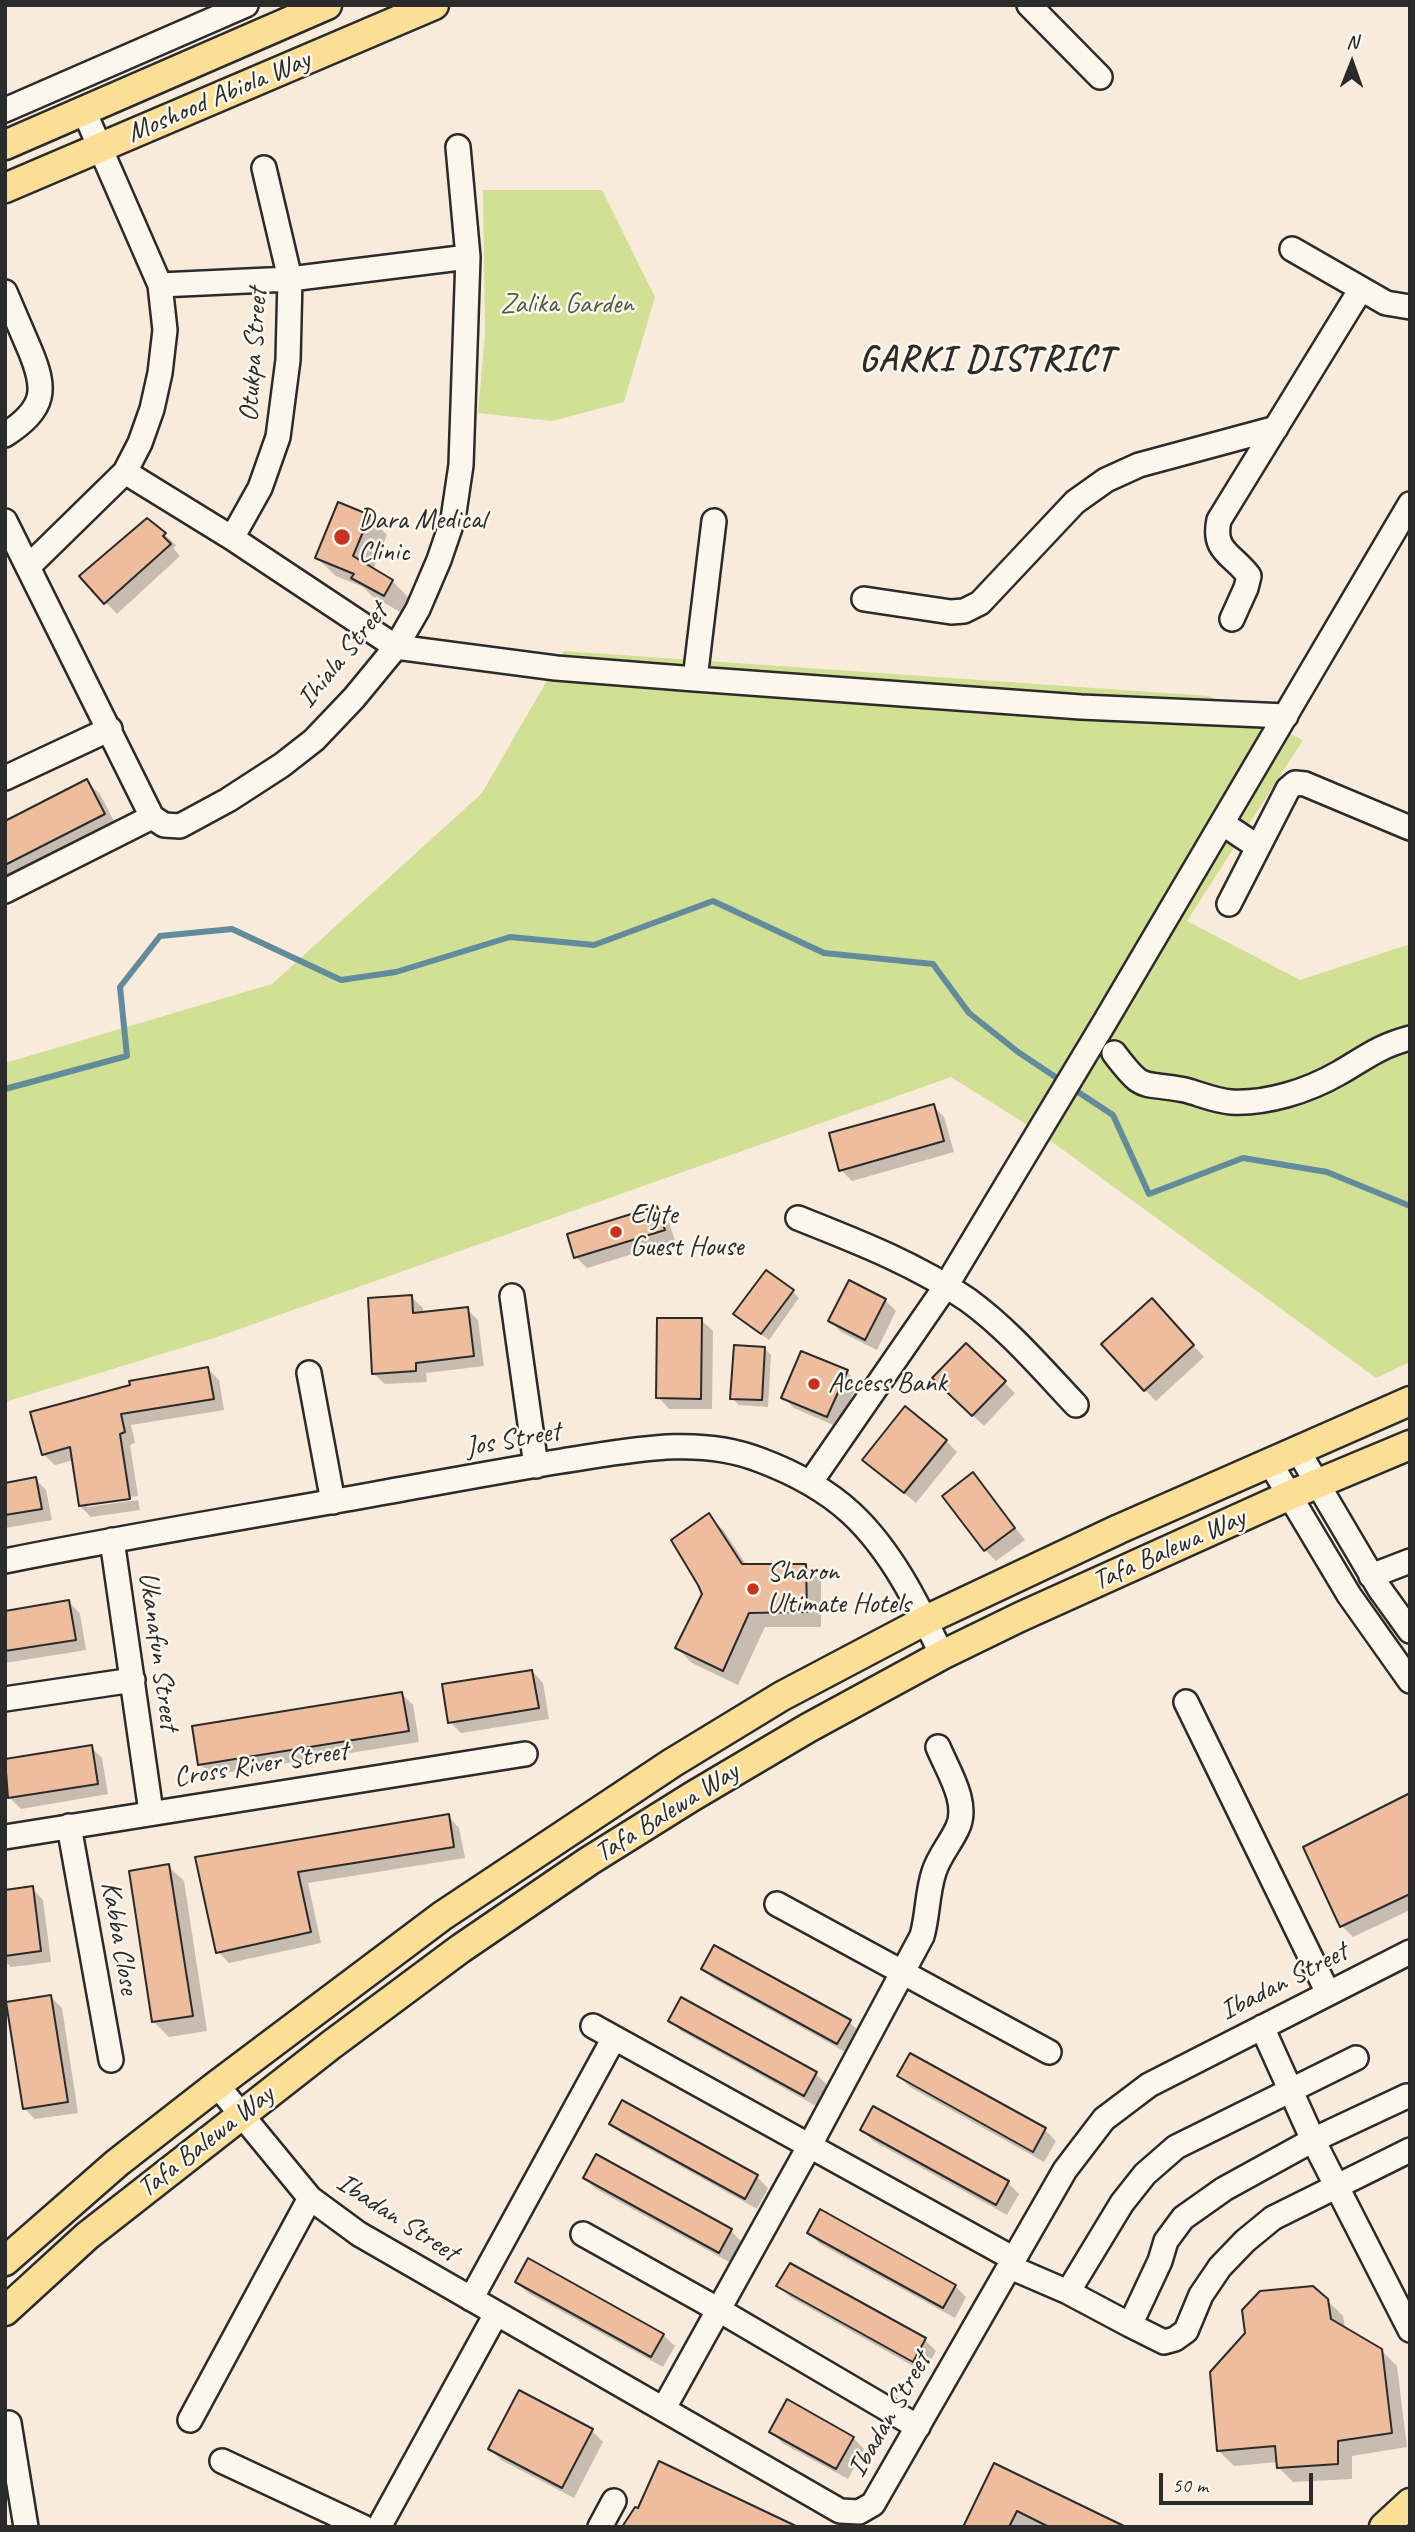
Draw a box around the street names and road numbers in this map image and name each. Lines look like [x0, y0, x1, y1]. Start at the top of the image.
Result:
street label: Moshood Abiola Way [122, 43, 316, 151]
street label: Otukpa Street [233, 287, 275, 423]
street label: Ihiala Street [290, 597, 396, 715]
street label: Jos Street [463, 1415, 563, 1465]
street label: Tafa Balewa Way [1088, 1501, 1250, 1599]
street label: Ukanafun Street [130, 1570, 186, 1732]
street label: Cross River Street [172, 1735, 350, 1795]
street label: Tafa Balewa Way [589, 1755, 745, 1871]
street label: Kabba Close [93, 1879, 145, 1997]
street label: Ibadan Street [1215, 1936, 1353, 2028]
street label: Tafa Balewa Way [131, 2078, 281, 2206]
street label: Ibadan Street [330, 2166, 464, 2270]
street label: Ibadan Street [841, 2347, 939, 2483]

